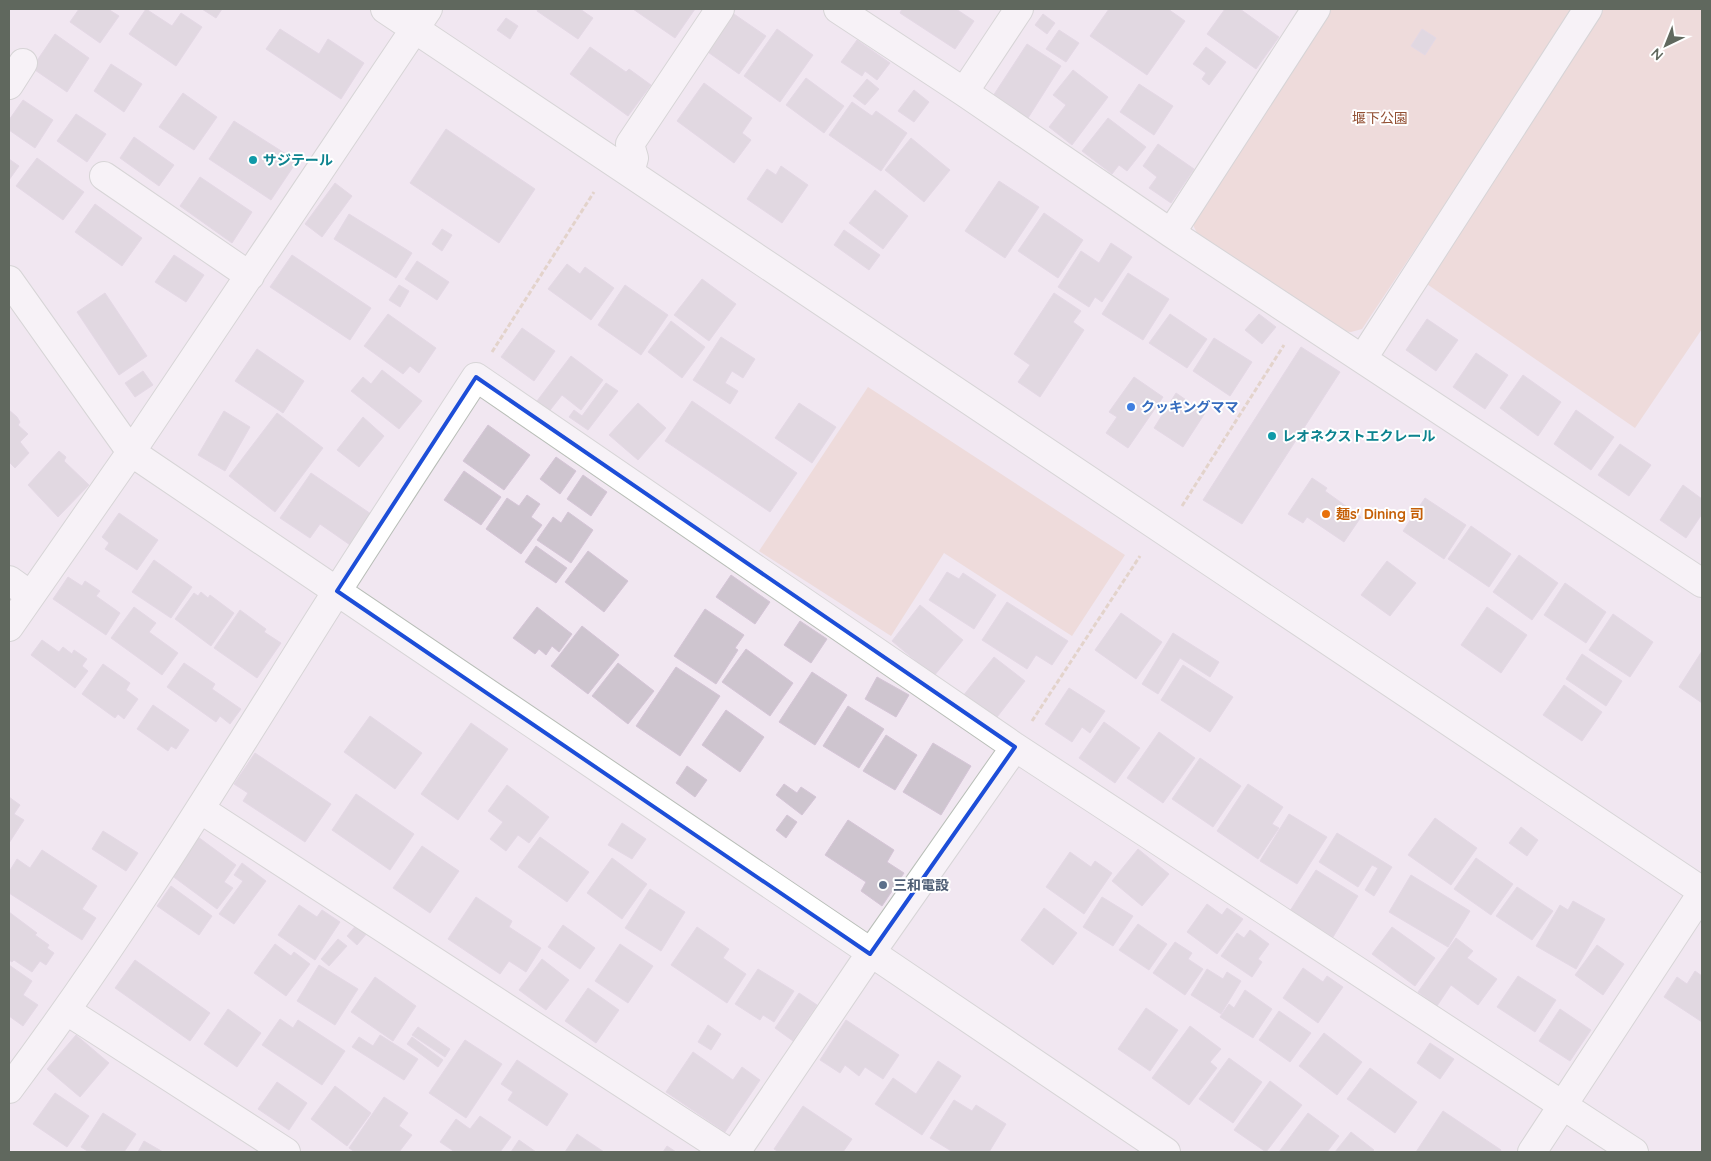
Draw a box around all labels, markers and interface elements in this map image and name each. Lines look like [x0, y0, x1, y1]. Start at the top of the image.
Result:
north arrow [1641, 20, 1691, 70]
text: N [1647, 44, 1667, 65]
park label: 堰下公園 [1352, 109, 1408, 127]
place label: サジテール [263, 151, 333, 169]
marker: サジテール [247, 154, 259, 166]
place label: クッキングママ [1141, 398, 1239, 416]
marker: クッキングママ [1125, 401, 1137, 413]
place label: レオネクストエクレール [1282, 427, 1436, 445]
marker: レオネクストエクレール [1266, 430, 1278, 442]
place label: 麺s' Dining 司 [1336, 505, 1424, 523]
marker: 麺s' Dining 司 [1320, 508, 1332, 520]
place label: 三和電設 [893, 876, 949, 894]
marker: 三和電設 [877, 879, 889, 891]

